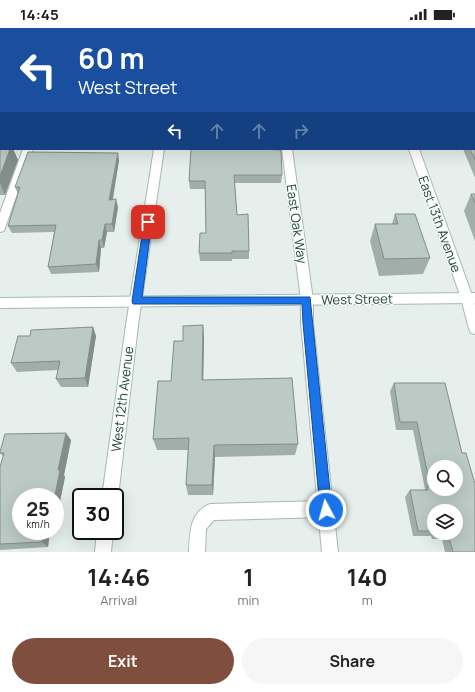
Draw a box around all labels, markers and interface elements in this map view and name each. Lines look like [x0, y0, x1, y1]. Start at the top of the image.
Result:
text: 14:45 [20, 4, 59, 25]
text: 60 m [78, 39, 145, 77]
icon: left [12, 44, 64, 96]
text: West Street [78, 75, 177, 99]
icon: left [164, 120, 186, 142]
icon: ahead [206, 120, 228, 142]
icon: ahead [248, 120, 270, 142]
icon: right [290, 120, 312, 142]
street label: East 13th Avenue [414, 173, 466, 275]
street label: East Oak Way [283, 183, 312, 265]
pin [131, 205, 165, 239]
icon: arrive [137, 211, 159, 233]
street label: West Street [321, 289, 393, 309]
street label: West 12th Avenue [107, 345, 137, 453]
map controls [427, 460, 463, 540]
button: search [427, 460, 463, 496]
speed limit sign: 30 [72, 488, 124, 540]
position arrow [305, 489, 347, 531]
text: 25 [26, 495, 50, 522]
button: layers [427, 504, 463, 540]
text: km/h [26, 517, 50, 531]
text: 14:46 [87, 560, 150, 593]
text: 1 [243, 560, 254, 593]
text: 140 [347, 560, 388, 593]
text: Arrival [100, 591, 137, 609]
text: min [238, 591, 259, 609]
text: m [362, 591, 373, 609]
button: Exit [12, 638, 234, 684]
button: Share [242, 638, 463, 684]

